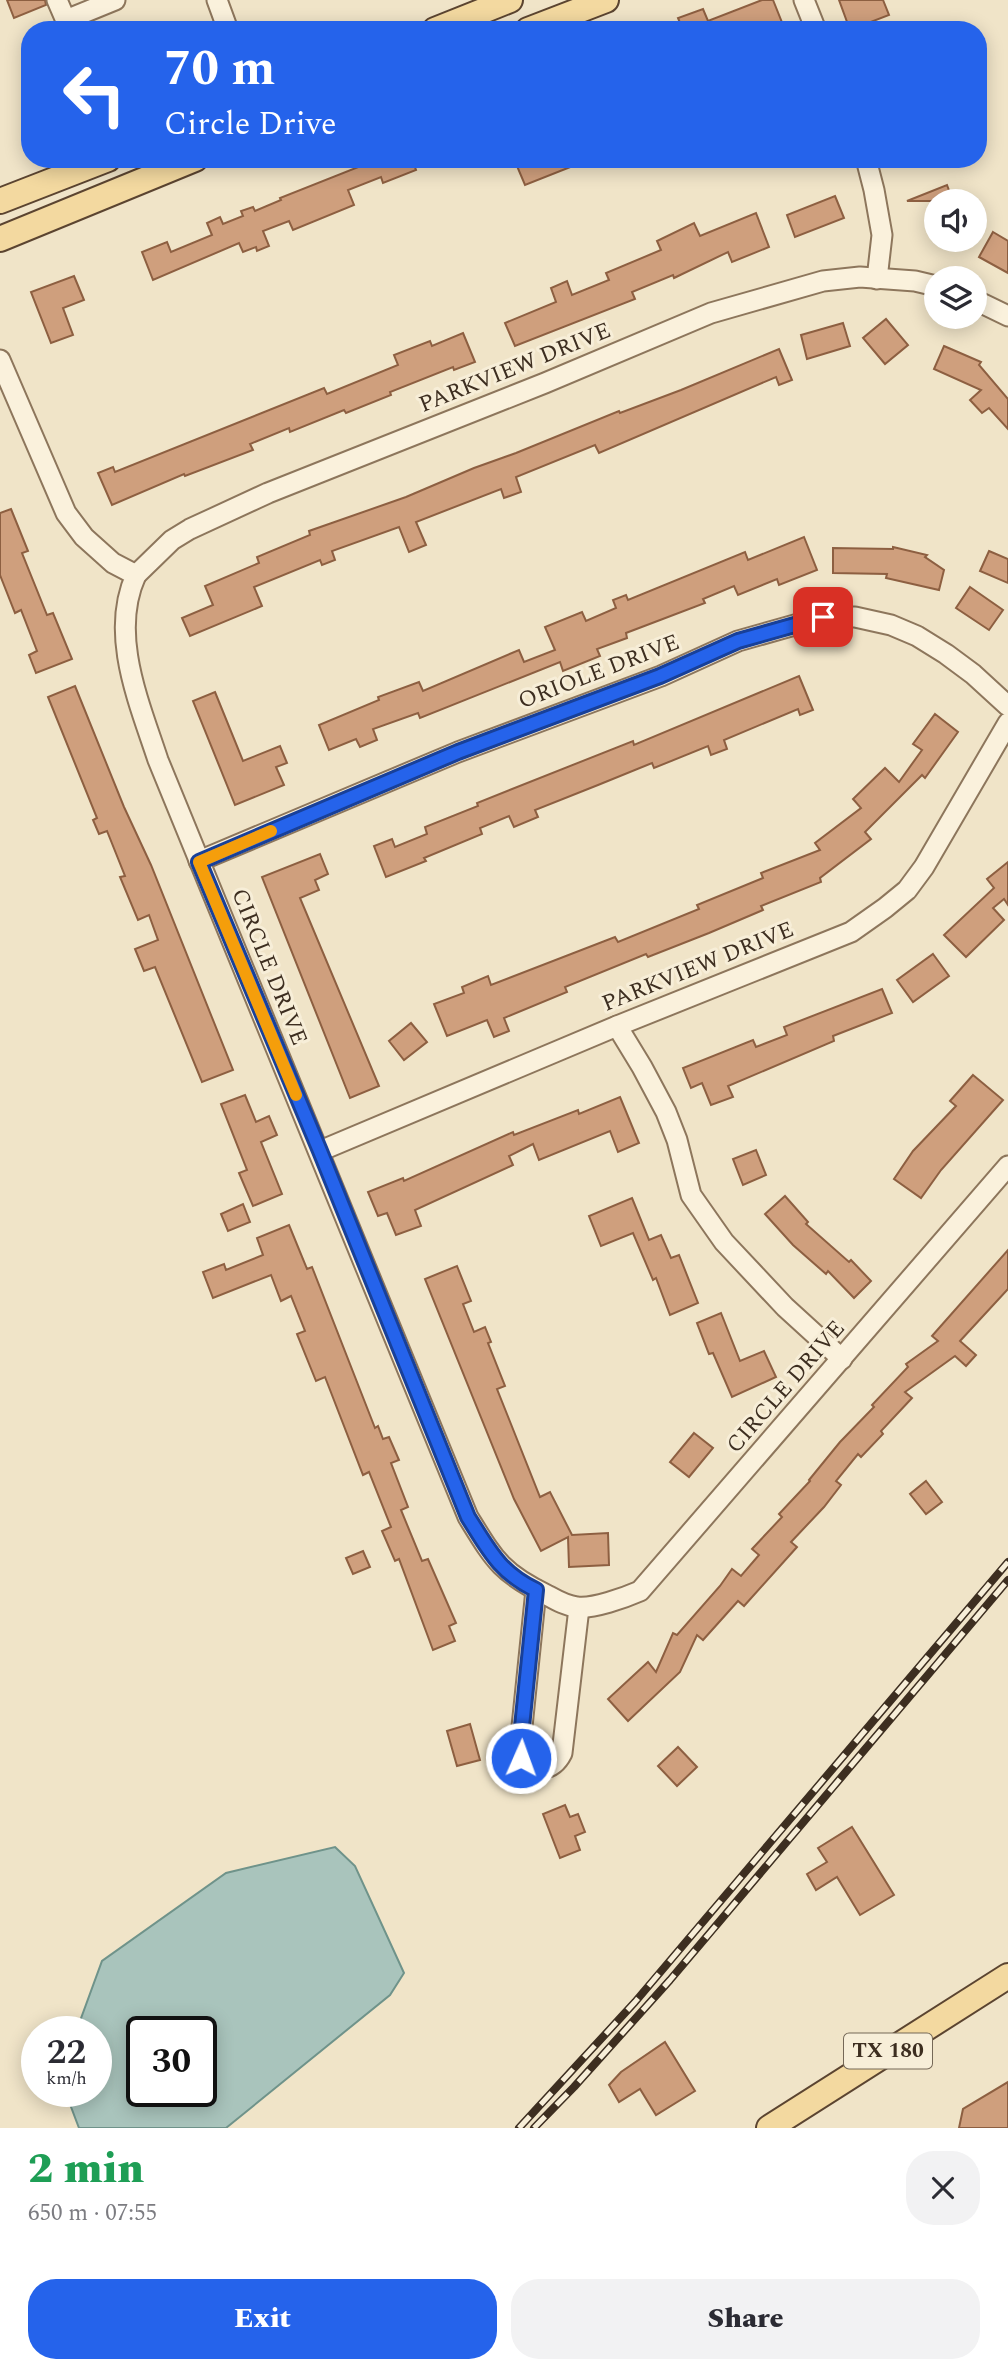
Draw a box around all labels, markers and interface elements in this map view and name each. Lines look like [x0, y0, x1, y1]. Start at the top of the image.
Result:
text: 70 m [164, 32, 275, 107]
icon: left [49, 49, 140, 140]
text: Circle Drive [164, 100, 337, 149]
map controls [924, 189, 987, 329]
button: sound [924, 189, 987, 252]
button: layers [924, 266, 987, 329]
street label: PARKVIEW DRIVE [414, 313, 616, 423]
pin [793, 587, 853, 647]
icon: arrive [804, 598, 842, 636]
street label: ORIOLE DRIVE [513, 625, 685, 719]
street label: CIRCLE DRIVE [222, 883, 316, 1051]
street label: PARKVIEW DRIVE [597, 912, 799, 1022]
street label: CIRCLE DRIVE [718, 1313, 854, 1461]
position arrow [484, 1721, 558, 1795]
speed limit sign: 30 [126, 2016, 217, 2107]
text: 22 [47, 2026, 86, 2079]
road number: TX 180 [844, 2034, 932, 2068]
text: km/h [46, 2065, 87, 2092]
text: 2 min [28, 2138, 144, 2201]
button: close [906, 2151, 980, 2225]
text: 650 m · 07:55 [28, 2196, 157, 2231]
button: Exit [28, 2279, 497, 2359]
button: Share [511, 2279, 980, 2359]

